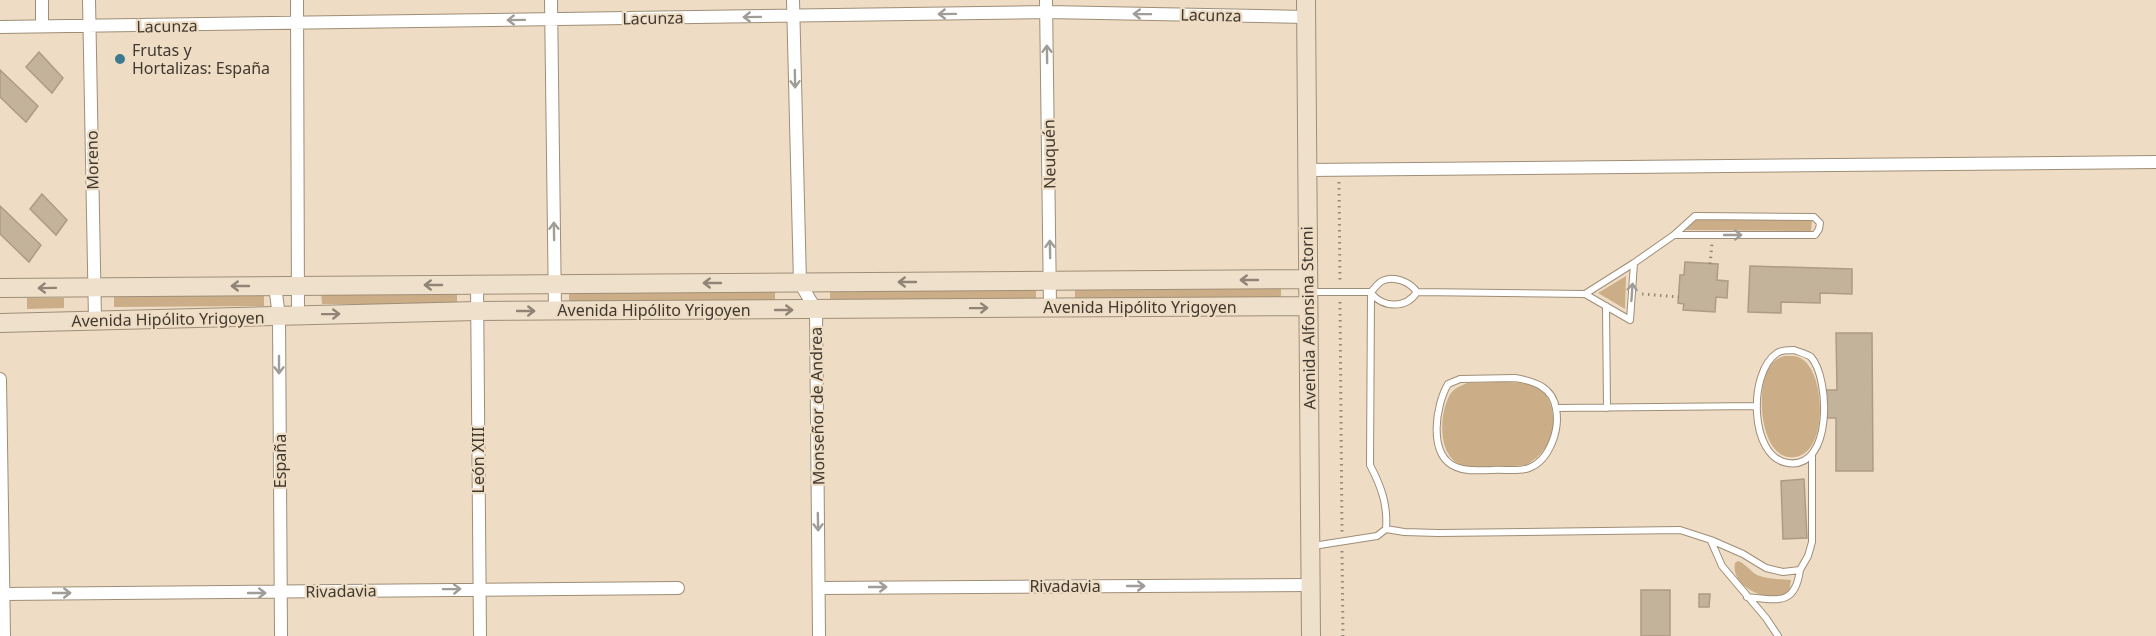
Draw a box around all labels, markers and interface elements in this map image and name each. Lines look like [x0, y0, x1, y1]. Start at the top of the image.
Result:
street label: Lacunza [1180, 3, 1242, 27]
street label: Lacunza [622, 6, 684, 30]
one-way arrow [938, 8, 958, 20]
one-way arrow [1133, 8, 1153, 20]
one-way arrow [743, 11, 763, 23]
street label: Lacunza [136, 14, 198, 38]
one-way arrow [506, 14, 526, 26]
place label: Frutas y Hortalizas: España [132, 39, 270, 79]
one-way arrow [1041, 45, 1053, 65]
marker: Frutas y Hortalizas: España [113, 52, 127, 66]
one-way arrow [790, 69, 801, 89]
street label: Neuquén [1037, 119, 1061, 189]
street label: Moreno [80, 130, 104, 190]
one-way arrow [548, 222, 560, 242]
street label: Avenida Alfonsina Storni [1295, 226, 1321, 410]
one-way arrow [1722, 229, 1742, 241]
one-way arrow [1044, 239, 1056, 259]
one-way arrow [1240, 274, 1260, 286]
one-way arrow [898, 276, 918, 288]
one-way arrow [703, 277, 723, 289]
one-way arrow [424, 279, 444, 291]
one-way arrow [230, 280, 250, 292]
one-way arrow [37, 282, 57, 294]
one-way arrow [1627, 283, 1638, 303]
street label: Avenida Hipólito Yrigoyen [1043, 296, 1237, 318]
street label: Avenida Hipólito Yrigoyen [557, 299, 751, 321]
one-way arrow [969, 302, 989, 314]
one-way arrow [774, 304, 794, 316]
one-way arrow [516, 305, 536, 317]
street label: Avenida Hipólito Yrigoyen [71, 306, 265, 332]
one-way arrow [321, 309, 341, 320]
street label: Monseñor de Andrea [805, 327, 829, 485]
one-way arrow [273, 354, 285, 374]
street label: León XIII [467, 427, 489, 493]
street label: España [269, 434, 291, 488]
one-way arrow [813, 512, 824, 532]
street label: Rivadavia [1029, 575, 1101, 597]
street label: Rivadavia [305, 579, 377, 603]
one-way arrow [1125, 580, 1145, 592]
one-way arrow [867, 581, 887, 593]
one-way arrow [441, 583, 461, 595]
one-way arrow [52, 587, 72, 599]
one-way arrow [247, 587, 267, 598]

